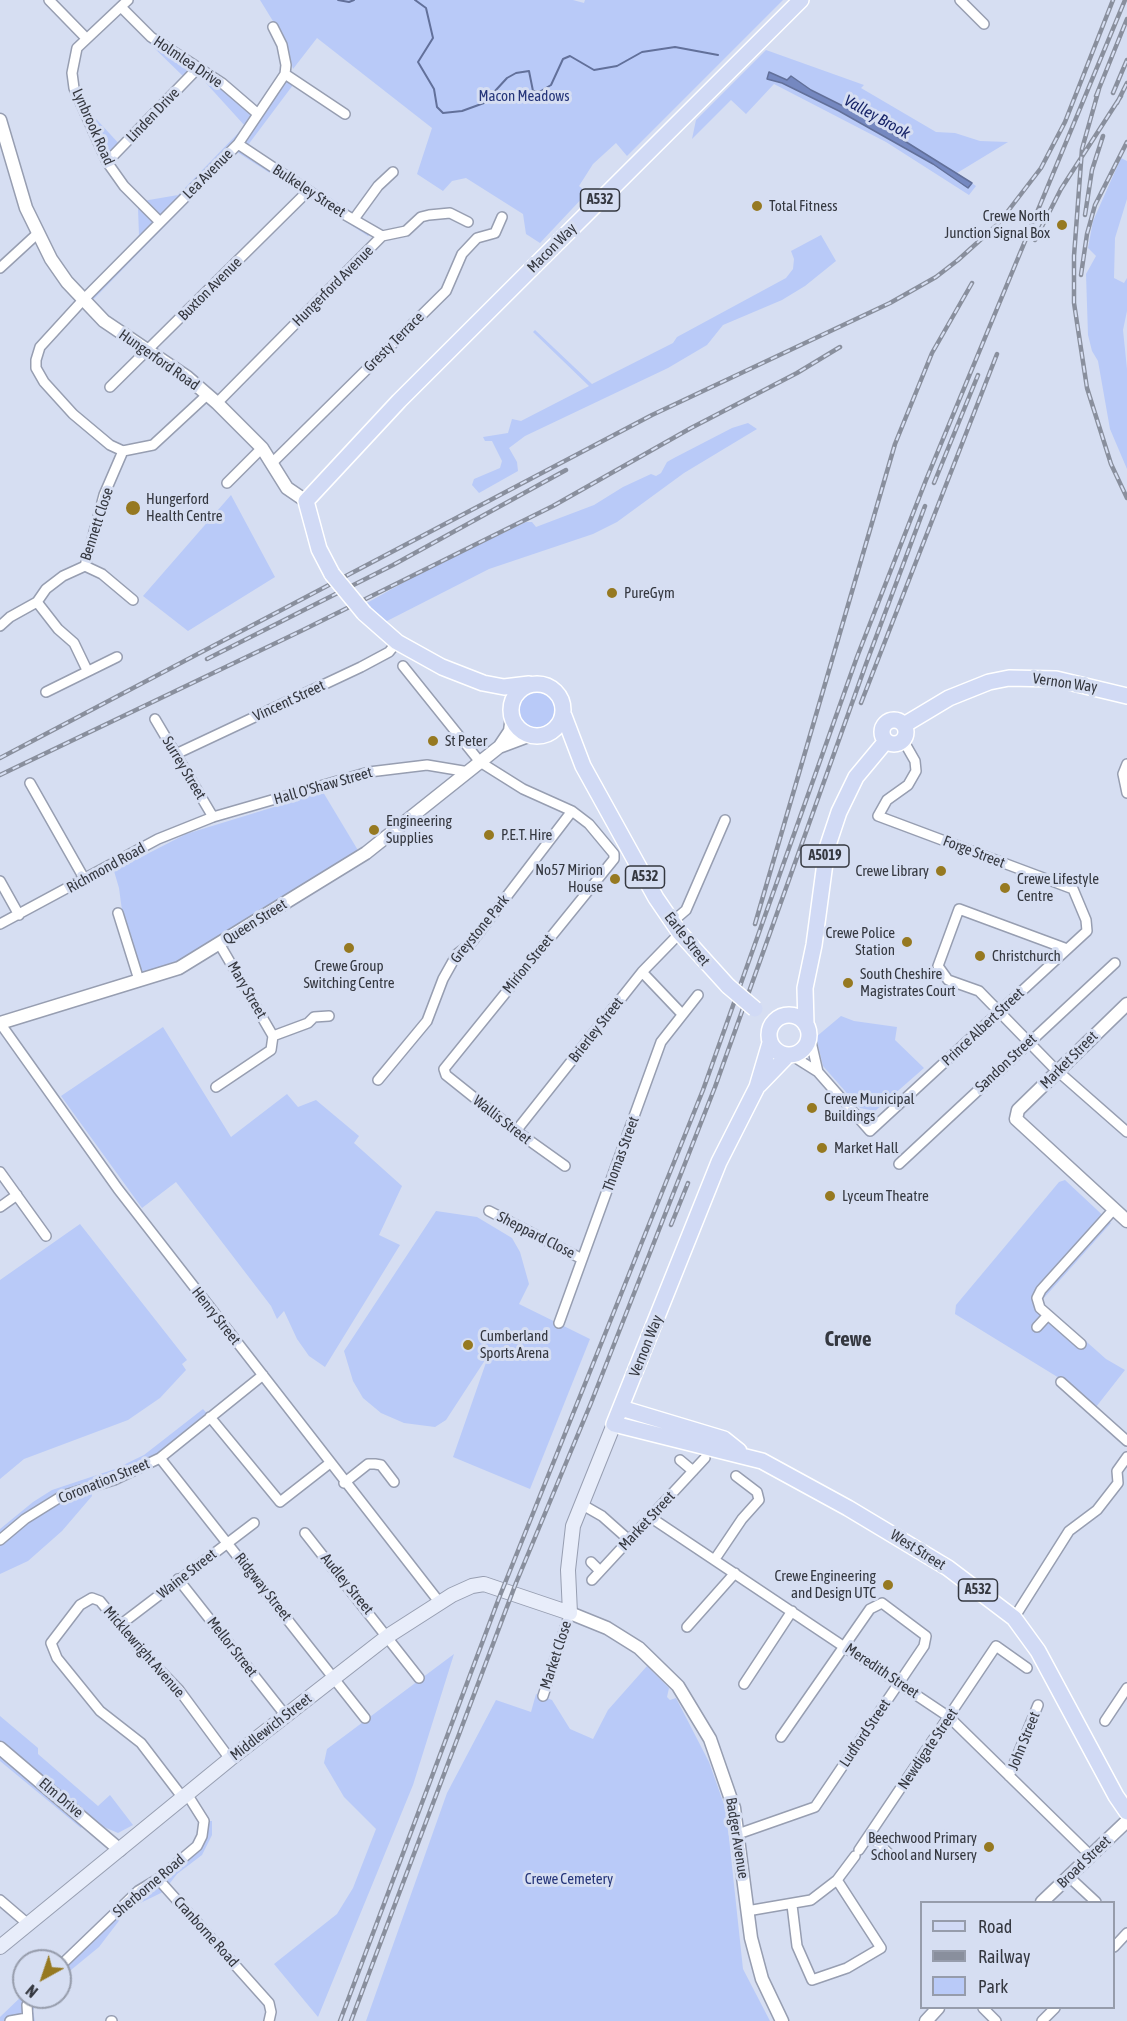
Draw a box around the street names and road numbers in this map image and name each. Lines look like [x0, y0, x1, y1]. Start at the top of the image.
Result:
street label: Holmlea Drive [150, 32, 226, 92]
street label: Linden Drive [123, 84, 183, 146]
street label: Lynbrook Road [68, 86, 118, 168]
street label: Lea Avenue [179, 145, 237, 203]
street label: Bulkeley Street [269, 161, 349, 221]
road number: A532 [580, 189, 620, 211]
street label: Macon Way [524, 220, 580, 276]
street label: Hungerford Avenue [289, 242, 377, 330]
street label: Buxton Avenue [174, 253, 246, 325]
street label: Gresty Terrace [360, 308, 428, 376]
street label: Hungerford Road [115, 326, 203, 394]
street label: Bennett Close [77, 485, 117, 563]
street label: Vernon Way [1031, 670, 1099, 696]
street label: Vincent Street [250, 677, 328, 725]
street label: Surrey Street [158, 733, 210, 803]
street label: Hall O'Shaw Street [272, 763, 374, 809]
street label: Forge Street [941, 832, 1007, 872]
street label: Richmond Road [64, 839, 148, 897]
road number: A5019 [801, 845, 849, 867]
road number: A532 [626, 866, 664, 888]
street label: Greystone Park [447, 891, 513, 967]
street label: Queen Street [220, 895, 290, 949]
street label: Earle Street [660, 908, 714, 970]
street label: Mirion Street [499, 931, 557, 997]
street label: Mary Street [224, 958, 270, 1022]
street label: Prince Albert Street [938, 984, 1028, 1070]
street label: Brierley Street [565, 994, 627, 1066]
street label: Market Street [1037, 1028, 1101, 1092]
street label: Sandon Street [972, 1030, 1040, 1096]
street label: Wallis Street [469, 1092, 535, 1148]
street label: Thomas Street [599, 1114, 643, 1194]
street label: Sheppard Close [494, 1208, 578, 1262]
street label: Henry Street [188, 1284, 244, 1348]
street label: Vernon Way [625, 1312, 667, 1380]
street label: Coronation Street [56, 1455, 152, 1507]
street label: Market Street [615, 1488, 679, 1554]
street label: West Street [887, 1526, 949, 1574]
street label: Waine Street [154, 1545, 220, 1603]
street label: Ridgway Street [231, 1549, 295, 1625]
street label: Audley Street [317, 1550, 377, 1618]
road number: A532 [958, 1579, 998, 1601]
street label: Micklewright Avenue [100, 1603, 188, 1701]
street label: Mellor Street [203, 1613, 261, 1681]
street label: Market Close [537, 1619, 575, 1691]
street label: Meredith Street [842, 1640, 922, 1702]
street label: Middlewich Street [227, 1690, 315, 1764]
street label: Ludford Street [836, 1696, 894, 1770]
street label: Newdigate Street [894, 1705, 962, 1793]
street label: John Street [1004, 1709, 1044, 1773]
street label: Elm Drive [35, 1774, 87, 1822]
street label: Badger Avenue [722, 1796, 752, 1880]
street label: Broad Street [1053, 1832, 1115, 1892]
street label: Sherborne Road [109, 1851, 189, 1921]
street label: Cranborne Road [170, 1893, 242, 1971]

